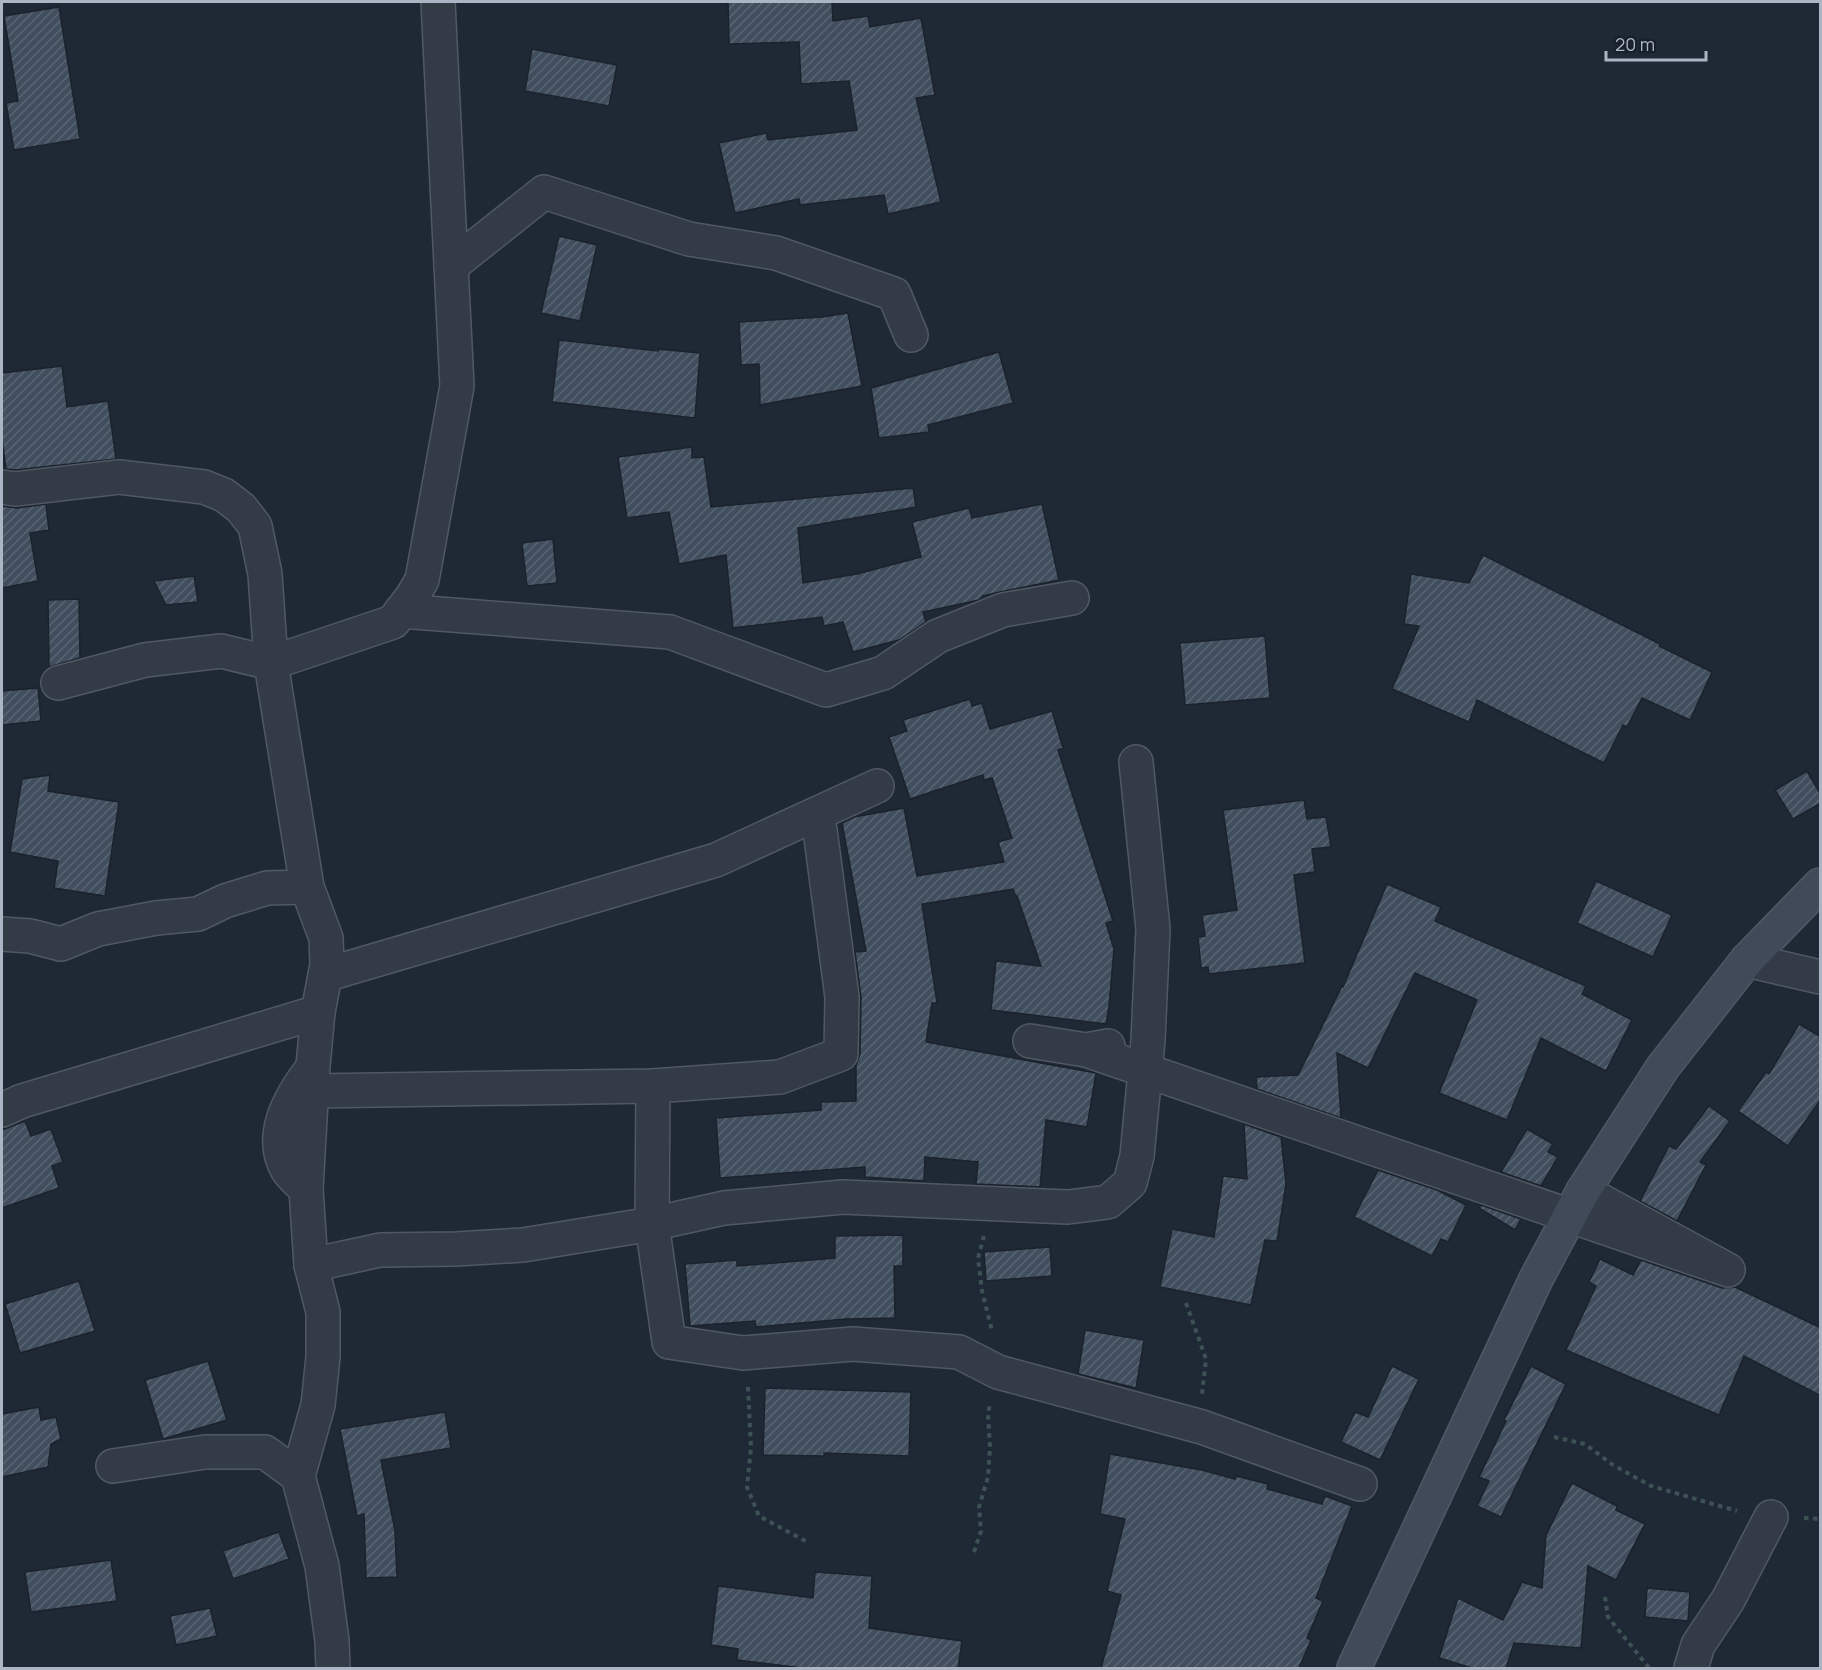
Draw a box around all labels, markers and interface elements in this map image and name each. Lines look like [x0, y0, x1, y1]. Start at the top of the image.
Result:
scale bar [1606, 24, 1706, 62]
text: 20 m [1615, 32, 1655, 56]

